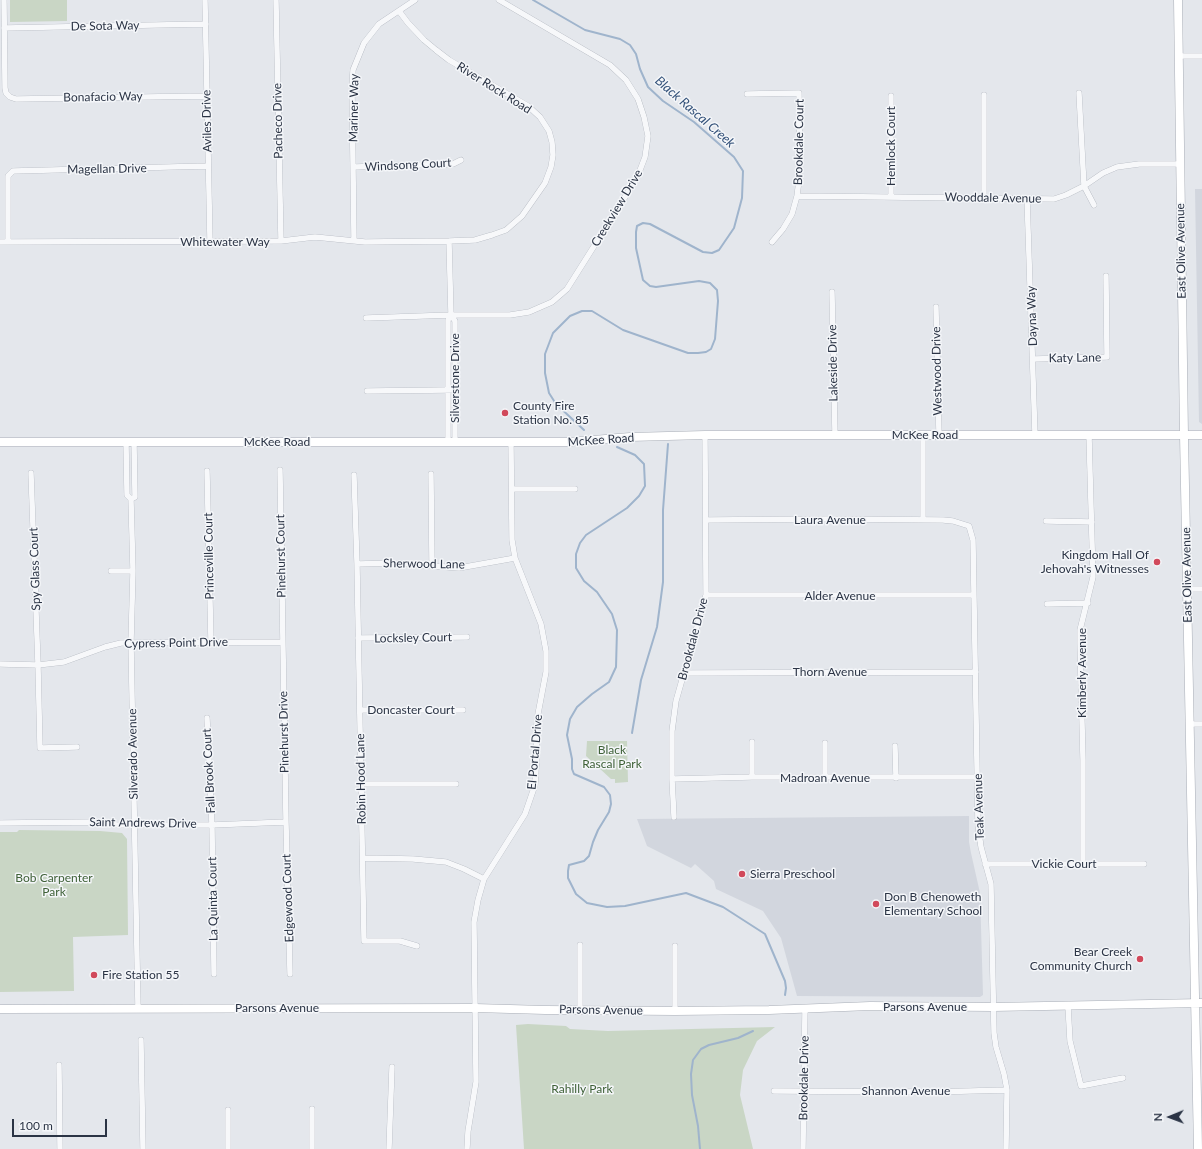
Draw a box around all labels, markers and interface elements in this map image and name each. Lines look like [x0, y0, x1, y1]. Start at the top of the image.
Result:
street label: De Sota Way [71, 18, 139, 34]
street label: River Rock Road [454, 59, 534, 117]
water label: Black Rascal Creek [652, 73, 738, 151]
street label: Mariner Way [346, 74, 362, 142]
street label: Pacheco Drive [270, 83, 286, 159]
street label: Bonafacio Way [63, 89, 143, 105]
street label: Aviles Drive [199, 89, 215, 153]
street label: Brookdale Court [791, 99, 807, 185]
street label: Hemlock Court [884, 106, 898, 186]
street label: Windsong Court [364, 156, 452, 174]
street label: Magellan Drive [67, 161, 147, 177]
street label: Creekview Drive [588, 167, 646, 249]
street label: Wooddale Avenue [945, 190, 1041, 206]
street label: East Olive Avenue [1173, 203, 1189, 299]
street label: Whitewater Way [180, 235, 270, 249]
street label: Dayna Way [1024, 286, 1040, 346]
street label: Lakeside Drive [825, 324, 841, 402]
street label: Westwood Drive [929, 326, 945, 416]
street label: Silverstone Drive [448, 333, 462, 423]
street label: Katy Lane [1049, 350, 1101, 366]
place label: County Fire Station No. 85 [513, 399, 589, 427]
marker: County Fire Station No. 85 [500, 408, 510, 418]
street label: McKee Road [892, 428, 958, 442]
street label: McKee Road [567, 430, 635, 450]
street label: McKee Road [244, 435, 310, 449]
street label: Princeville Court [201, 512, 217, 600]
street label: Laura Avenue [794, 513, 866, 527]
street label: Pinehurst Court [273, 514, 289, 598]
street label: Spy Glass Court [26, 527, 44, 611]
street label: East Olive Avenue [1179, 527, 1195, 623]
place label: Kingdom Hall Of Jehovah's Witnesses [1041, 548, 1149, 576]
street label: Sherwood Lane [383, 556, 465, 572]
marker: Kingdom Hall Of Jehovah's Witnesses [1152, 557, 1162, 567]
street label: Alder Avenue [804, 589, 876, 603]
street label: Brookdale Drive [675, 596, 711, 682]
street label: Kimberly Avenue [1075, 628, 1089, 718]
street label: Locksley Court [374, 630, 452, 646]
street label: Cypress Point Drive [124, 635, 228, 651]
street label: Thorn Avenue [793, 665, 867, 679]
street label: Pinehurst Drive [276, 691, 292, 773]
street label: Doncaster Court [367, 703, 455, 717]
street label: Silverado Avenue [125, 708, 141, 800]
street label: El Portal Drive [525, 714, 545, 790]
street label: Fall Brook Court [200, 728, 218, 814]
street label: Robin Hood Lane [353, 733, 369, 825]
park label: Black Rascal Park [582, 743, 642, 771]
street label: Madroan Avenue [780, 771, 870, 785]
street label: Teak Avenue [971, 773, 987, 841]
street label: Saint Andrews Drive [89, 815, 197, 831]
street label: Edgewood Court [279, 853, 297, 943]
street label: La Quinta Court [205, 857, 221, 941]
street label: Vickie Court [1031, 857, 1097, 871]
place label: Sierra Preschool [750, 867, 835, 881]
marker: Sierra Preschool [737, 869, 747, 879]
park label: Bob Carpenter Park [15, 871, 93, 899]
place label: Don B Chenoweth Elementary School [884, 890, 982, 918]
marker: Don B Chenoweth Elementary School [871, 899, 881, 909]
place label: Bear Creek Community Church [1030, 945, 1132, 973]
marker: Bear Creek Community Church [1135, 954, 1145, 964]
place label: Fire Station 55 [102, 968, 179, 982]
marker: Fire Station 55 [89, 970, 99, 980]
street label: Parsons Avenue [883, 1000, 967, 1014]
street label: Parsons Avenue [235, 1001, 319, 1015]
street label: Parsons Avenue [559, 1002, 643, 1018]
street label: Brookdale Drive [796, 1036, 812, 1120]
park label: Rahilly Park [551, 1082, 613, 1096]
street label: Shannon Avenue [862, 1084, 950, 1098]
north arrow [1150, 1097, 1190, 1137]
scale bar [14, 1111, 109, 1137]
text: N [1151, 1113, 1164, 1122]
text: 100 m [19, 1118, 53, 1133]

